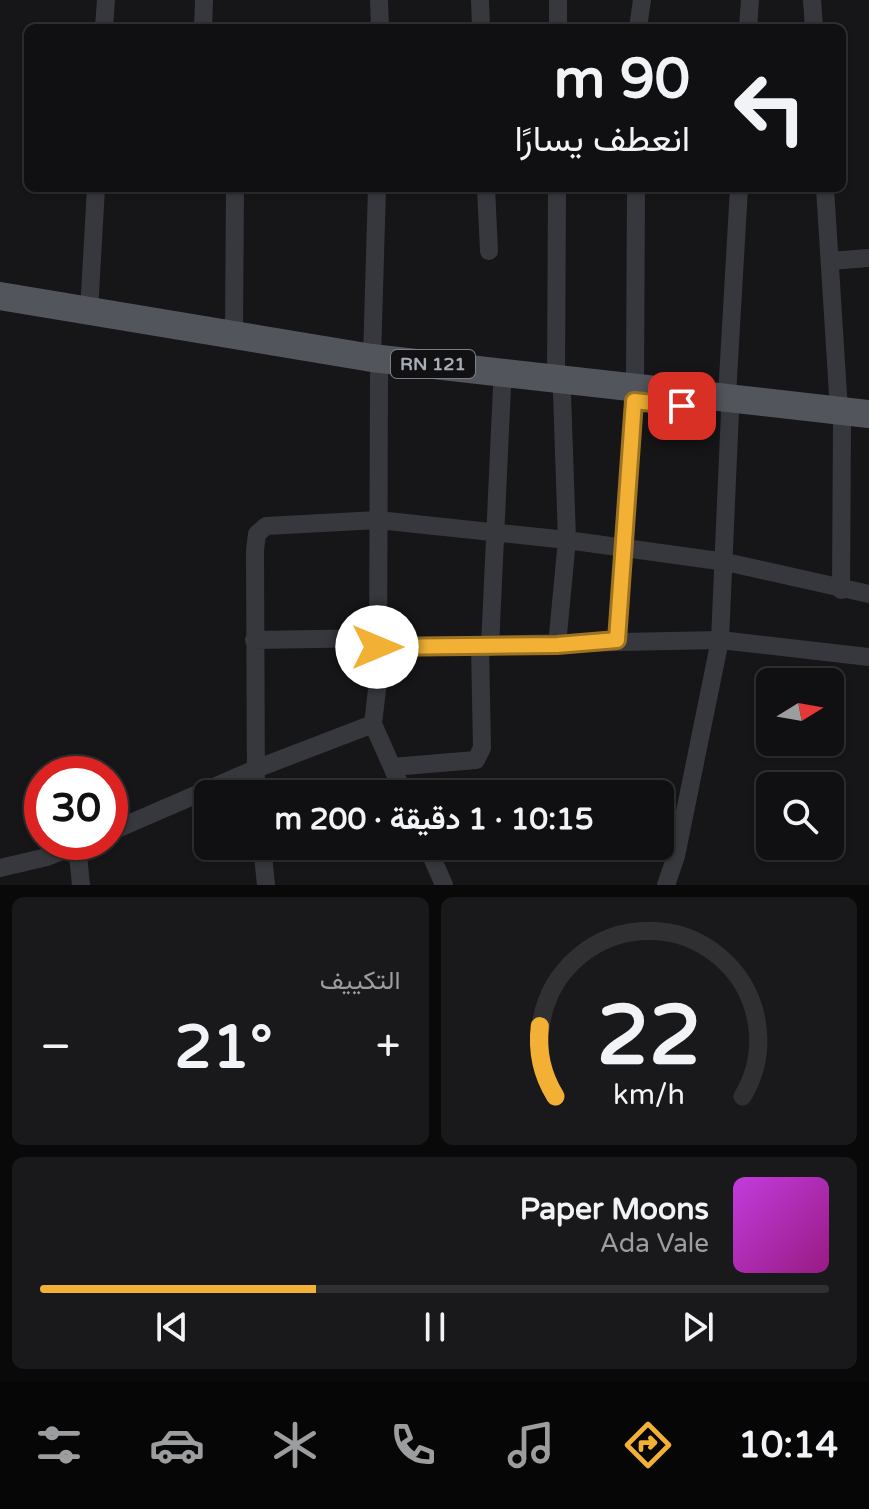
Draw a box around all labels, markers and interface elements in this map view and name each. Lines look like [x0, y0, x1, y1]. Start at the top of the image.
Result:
text: 90 m [554, 46, 690, 113]
icon: left [718, 56, 822, 160]
text: انعطف يسارًا [514, 118, 690, 161]
road number: RN 121 [391, 350, 475, 378]
pin [648, 372, 716, 440]
icon: arrive [660, 384, 704, 428]
position arrow [335, 605, 419, 689]
north arrow [756, 668, 844, 756]
map controls [756, 668, 844, 860]
speed limit sign: 30 [24, 756, 128, 860]
button: search [756, 772, 844, 860]
text: 10:15 · 1 دقيقة · 200 m [274, 801, 594, 838]
text: التكييف [320, 965, 401, 996]
text: 22 [597, 987, 701, 1087]
text: 21° [175, 1012, 273, 1084]
text: − [40, 1021, 71, 1074]
text: + [376, 1021, 400, 1074]
text: km/h [613, 1078, 685, 1112]
text: Paper Moons [520, 1191, 709, 1228]
text: Ada Vale [600, 1228, 709, 1259]
icon: previous [150, 1305, 194, 1349]
icon: pause [413, 1305, 457, 1349]
icon: next [676, 1305, 720, 1349]
icon: filters [31, 1417, 87, 1473]
icon: car [149, 1417, 205, 1473]
icon: climate [267, 1417, 323, 1473]
icon: phone [385, 1417, 441, 1473]
icon: music [503, 1417, 559, 1473]
icon: directions [620, 1417, 676, 1473]
text: 10:14 [738, 1424, 838, 1467]

